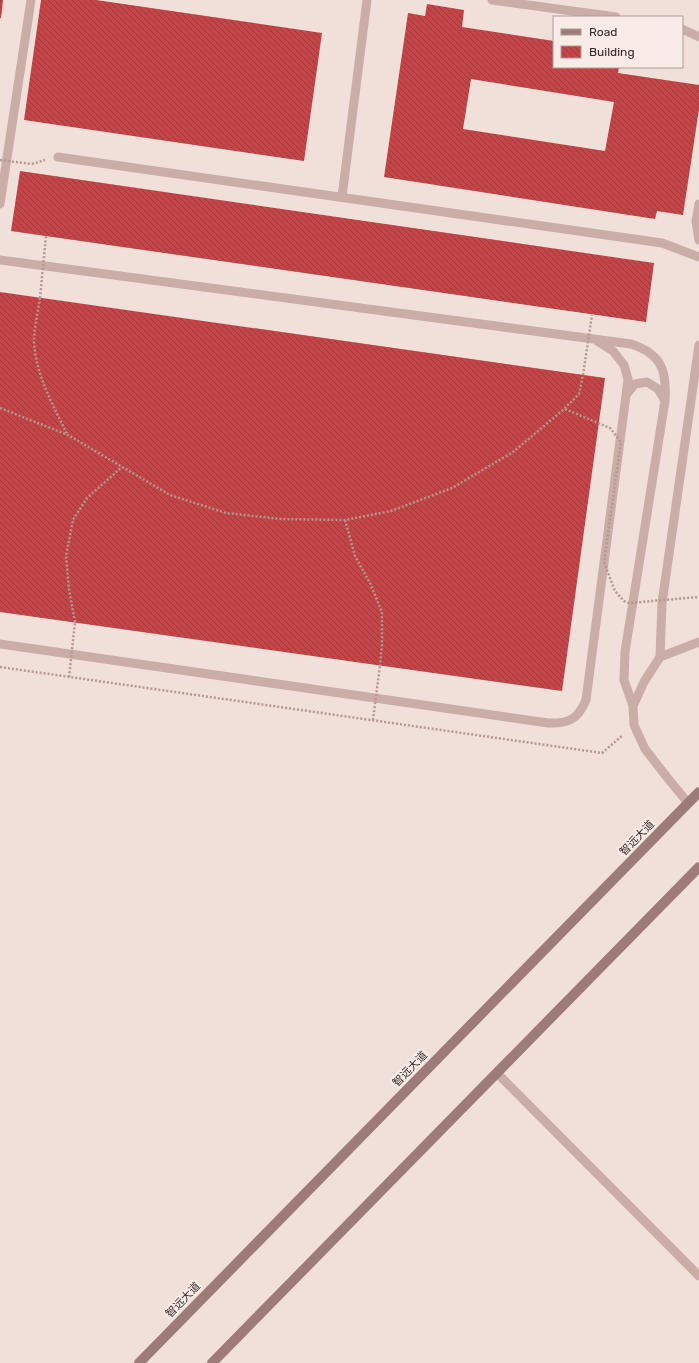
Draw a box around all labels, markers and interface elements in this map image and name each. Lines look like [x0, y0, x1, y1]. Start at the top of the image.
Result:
legend [553, 16, 683, 68]
text: Road [589, 25, 617, 39]
text: Building [589, 45, 635, 59]
street label: 智远大道 [617, 818, 657, 858]
street label: 智远大道 [390, 1049, 430, 1089]
street label: 智远大道 [163, 1280, 203, 1320]

